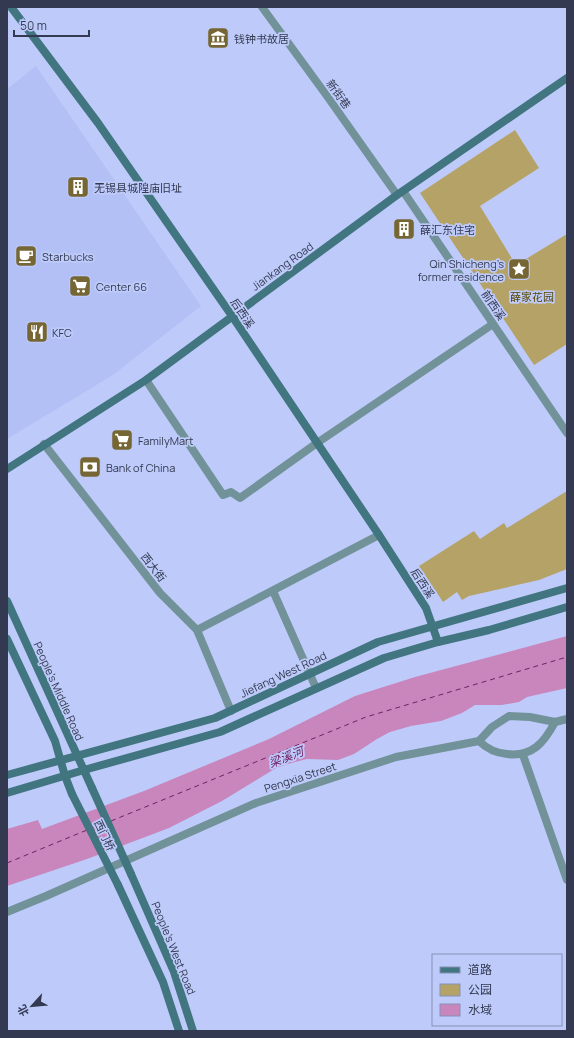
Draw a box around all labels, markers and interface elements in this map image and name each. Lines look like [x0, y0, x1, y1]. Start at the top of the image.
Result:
scale bar [14, 12, 89, 38]
text: 50 m [20, 17, 47, 34]
museum icon: 钱钟书故居 [205, 25, 231, 51]
place label: 钱钟书故居 [234, 31, 289, 46]
street label: 新街巷 [323, 76, 355, 112]
building icon: 无锡县城隍庙旧址 [65, 174, 91, 200]
place label: 无锡县城隍庙旧址 [94, 180, 182, 195]
building icon: 薛汇东住宅 [391, 216, 417, 242]
place label: 薛汇东住宅 [420, 222, 475, 237]
street label: Jiankang Road [248, 238, 316, 294]
cafe icon: Starbucks [13, 243, 39, 269]
place label: Starbucks [42, 249, 94, 264]
place label: Qin Shicheng’s former residence [418, 256, 505, 284]
place icon: Qin Shicheng’s former residence [506, 256, 532, 282]
supermarket icon: Center 66 [67, 273, 93, 299]
place label: Center 66 [96, 279, 147, 294]
street label: 前西溪 [479, 287, 509, 323]
park label: 薛家花园 [510, 289, 554, 304]
street label: 后西溪 [228, 295, 258, 331]
restaurant icon: KFC [24, 319, 50, 345]
place label: KFC [52, 325, 72, 340]
supermarket icon: FamilyMart [109, 427, 135, 453]
place label: FamilyMart [138, 433, 193, 448]
bank icon: Bank of China [77, 454, 103, 480]
place label: Bank of China [106, 460, 175, 475]
street label: 西大街 [138, 549, 170, 585]
street label: 后西溪 [408, 565, 438, 601]
street label: People's Middle Road [30, 639, 88, 743]
street label: Jiefang West Road [237, 647, 329, 701]
water label: 梁溪河 [266, 742, 308, 771]
street label: Pengxia Street [262, 758, 338, 796]
street label: 西门桥 [91, 817, 119, 853]
street label: People's West Road [148, 899, 200, 997]
legend [432, 954, 562, 1026]
text: 道路 [468, 961, 492, 978]
text: 公园 [468, 981, 492, 998]
north arrow [12, 986, 52, 1026]
text: 水域 [468, 1001, 492, 1018]
text: 北 [13, 1002, 32, 1019]

